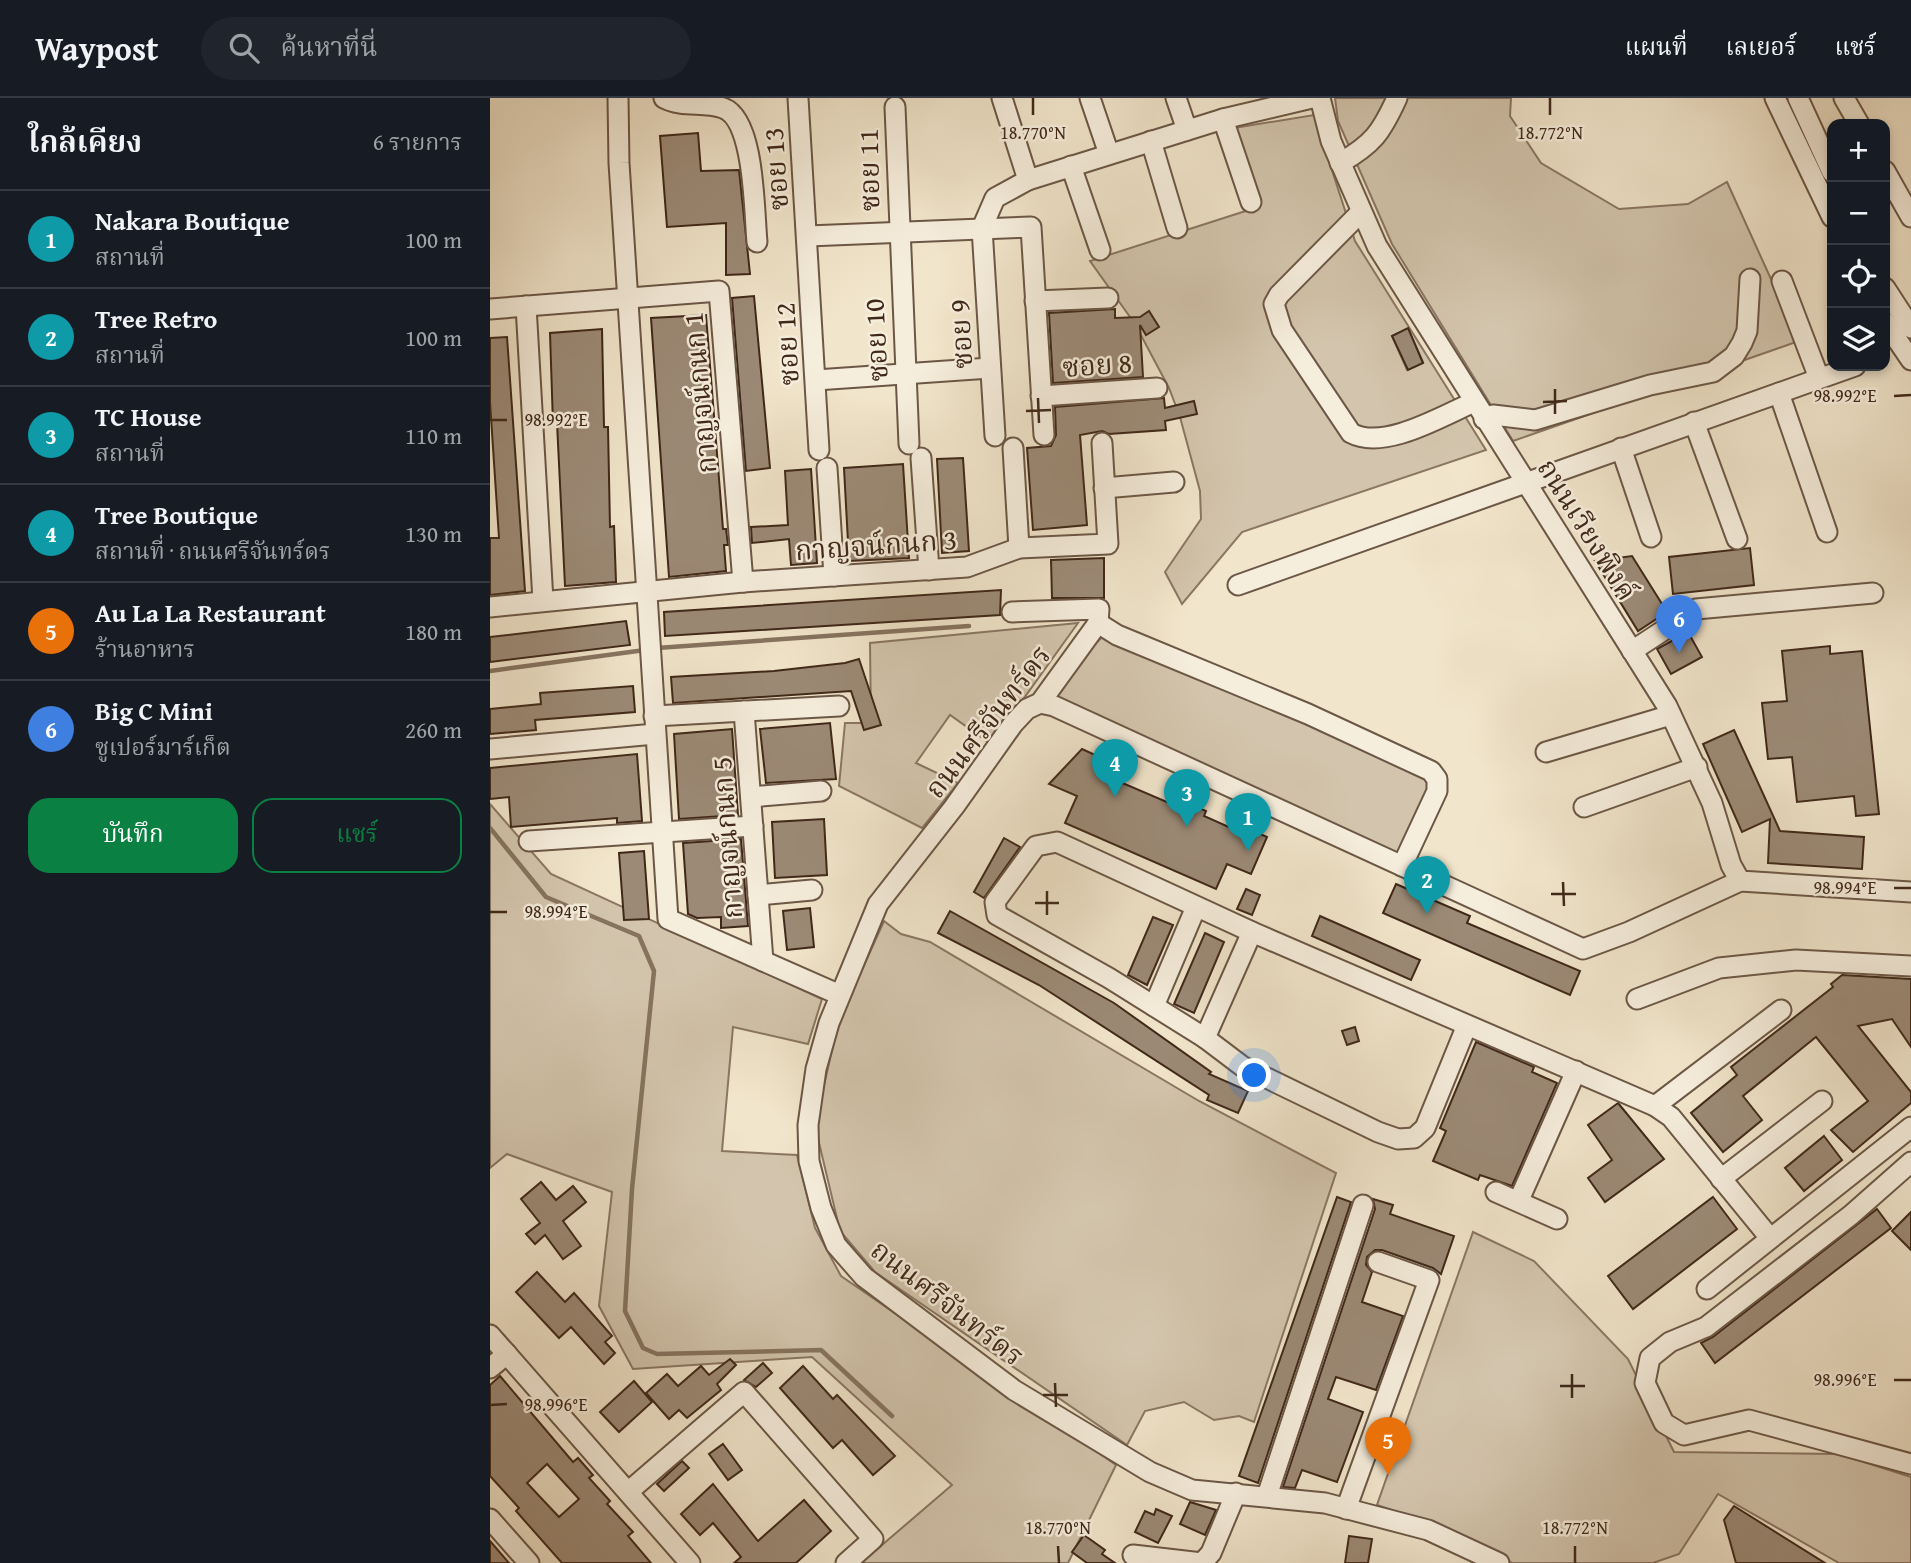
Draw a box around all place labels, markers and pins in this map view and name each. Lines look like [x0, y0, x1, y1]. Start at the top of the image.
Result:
pin: 6 [1656, 595, 1702, 653]
pin: 4 [1092, 739, 1138, 797]
pin: 3 [1164, 769, 1210, 827]
pin: 1 [1225, 793, 1271, 851]
pin: 2 [1404, 856, 1450, 914]
pin: 5 [1365, 1417, 1411, 1475]

